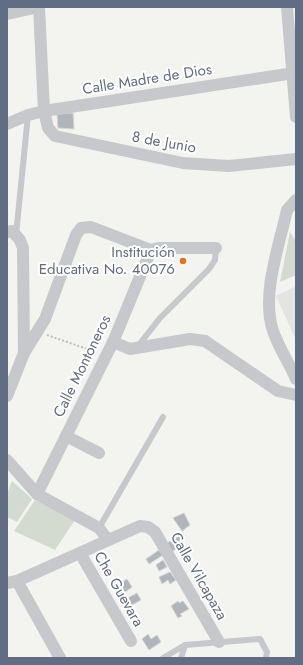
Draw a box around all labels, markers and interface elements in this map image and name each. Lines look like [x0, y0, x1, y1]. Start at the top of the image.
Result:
street label: Calle Madre de Dios [81, 58, 213, 100]
street label: 8 de Junio [130, 126, 198, 158]
place label: Institución Educativa No. 40076 [39, 241, 175, 280]
marker: Institución Educativa No. 40076 [178, 256, 188, 266]
street label: Calle Montoneros [48, 311, 116, 421]
street label: Calle Vilcapaza [165, 528, 233, 624]
street label: Che Guevara [89, 547, 149, 631]

